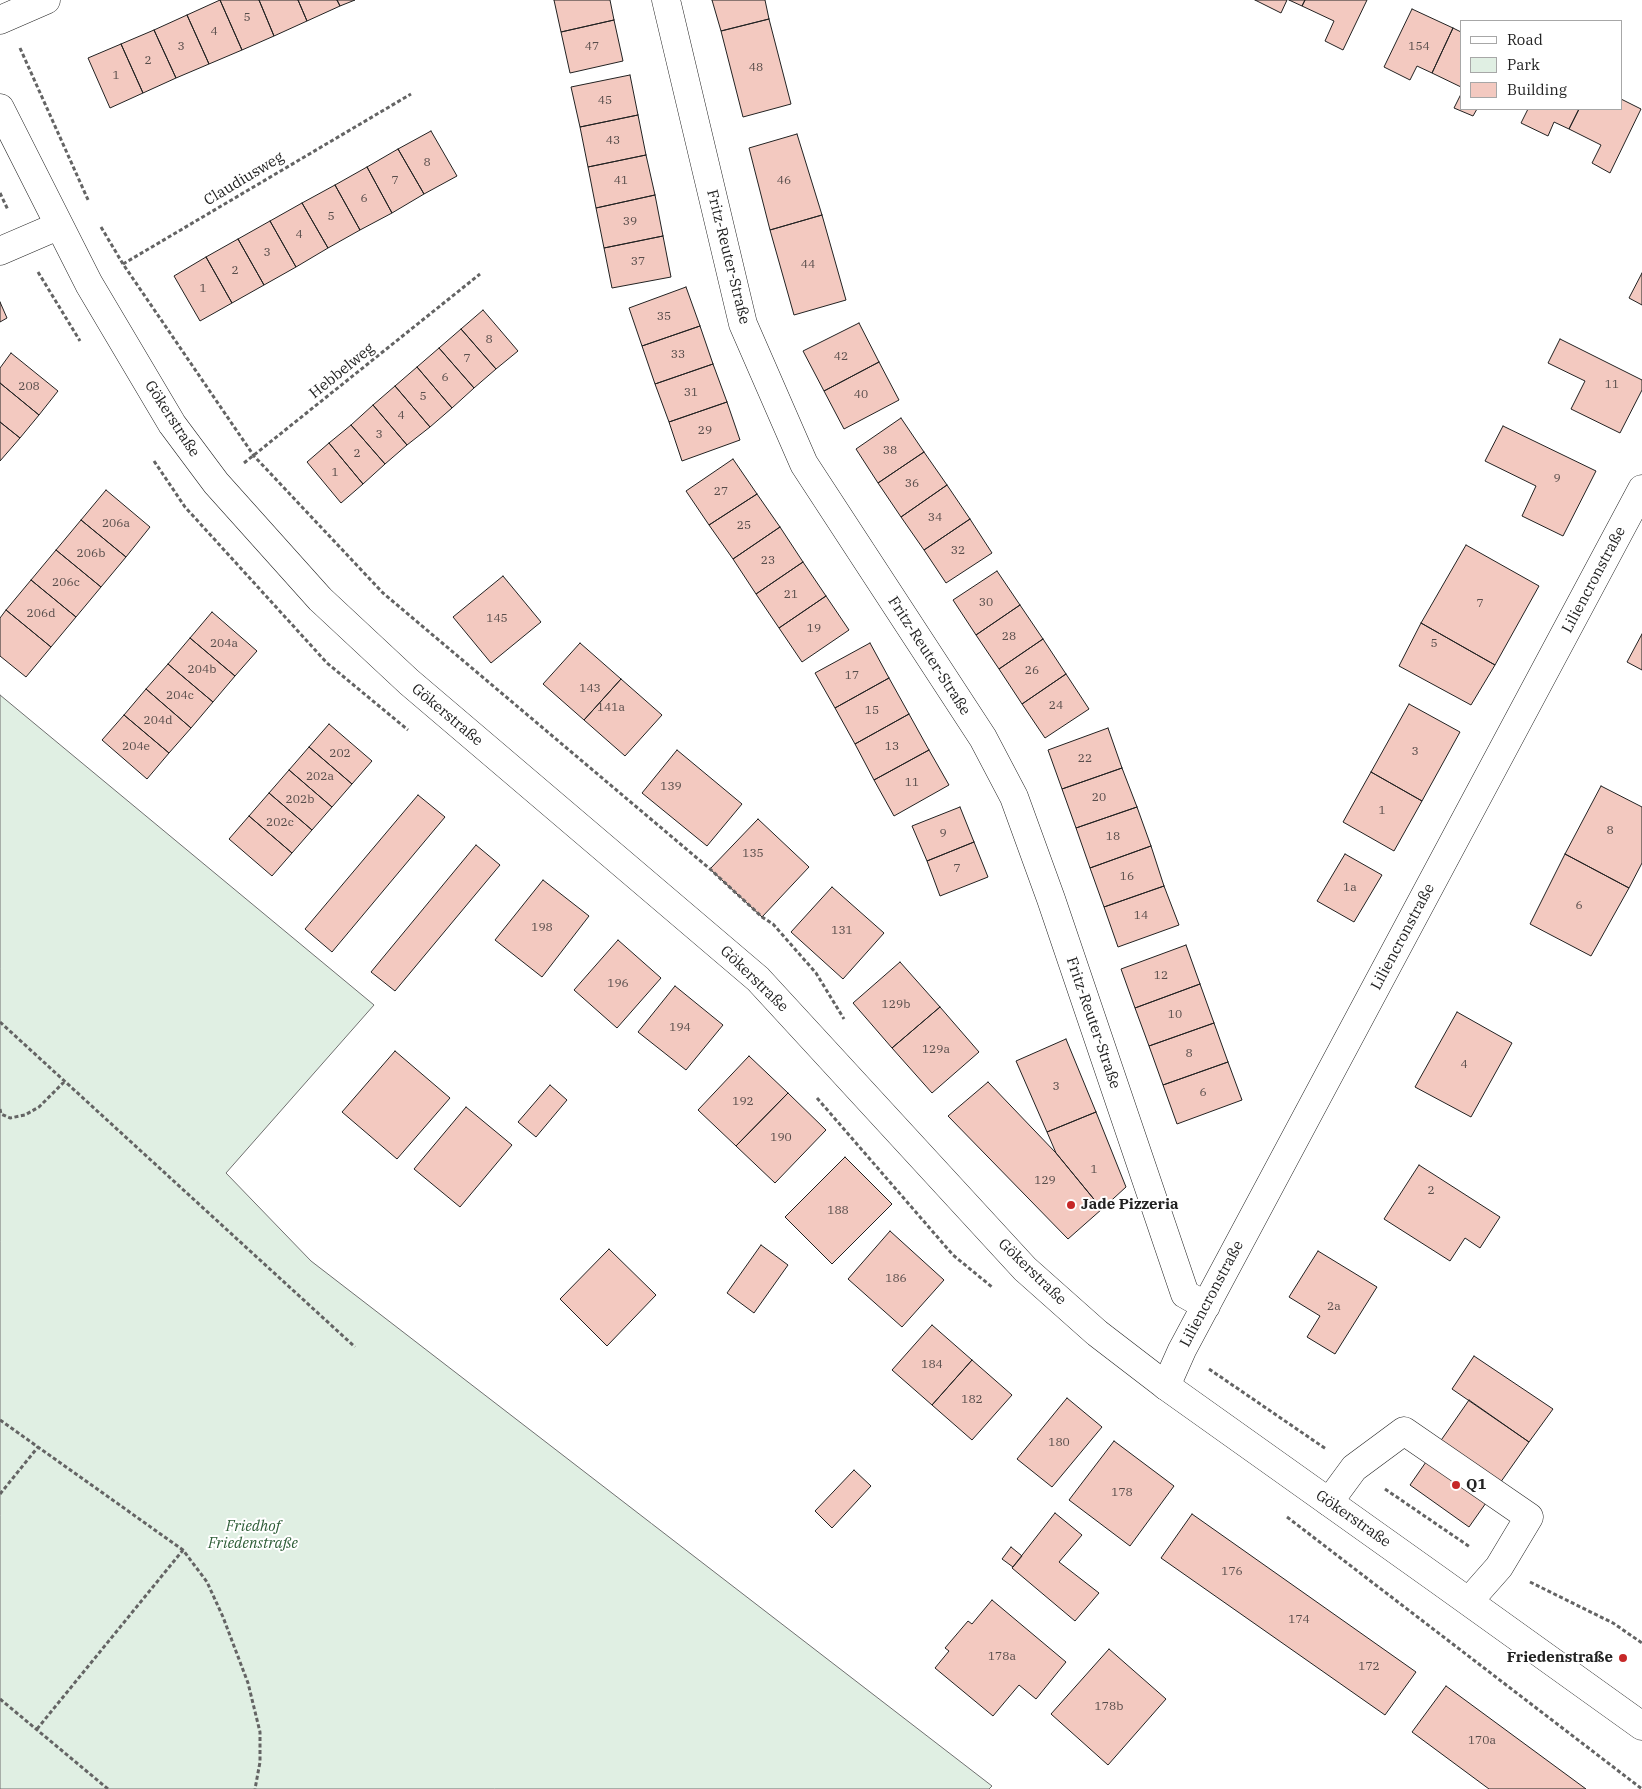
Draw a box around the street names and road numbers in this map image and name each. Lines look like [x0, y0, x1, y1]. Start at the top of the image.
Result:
street label: Claudiusweg [201, 148, 287, 210]
street label: Fritz-Reuter-Straße [703, 188, 753, 326]
street label: Hebbelweg [306, 339, 378, 403]
street label: Gökerstraße [141, 377, 203, 461]
street label: Liliencronstraße [1558, 524, 1630, 636]
street label: Fritz-Reuter-Straße [884, 593, 974, 719]
street label: Gökerstraße [408, 680, 486, 750]
street label: Liliencronstraße [1367, 881, 1439, 993]
street label: Gökerstraße [716, 942, 792, 1016]
street label: Fritz-Reuter-Straße [1062, 955, 1124, 1091]
street label: Gökerstraße [994, 1235, 1070, 1309]
street label: Liliencronstraße [1176, 1238, 1248, 1350]
street label: Gökerstraße [1312, 1487, 1394, 1551]

